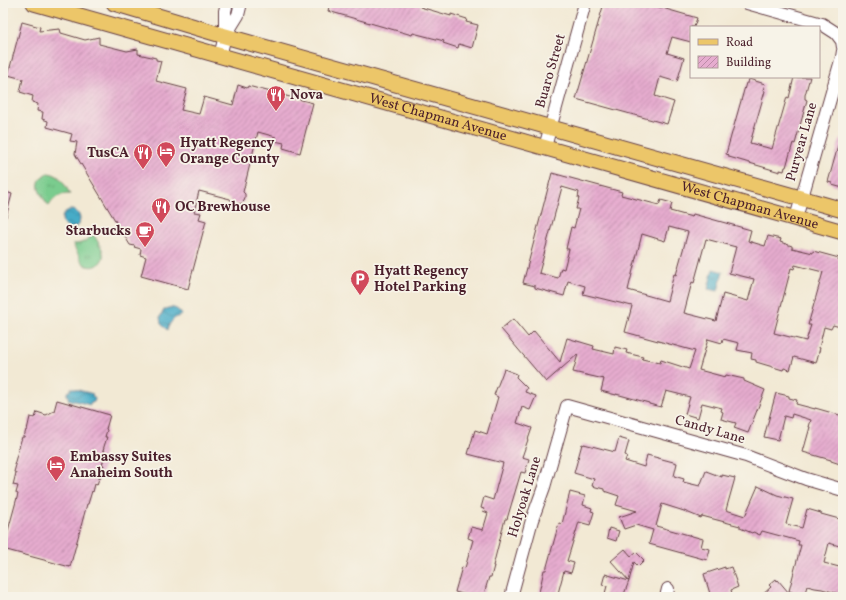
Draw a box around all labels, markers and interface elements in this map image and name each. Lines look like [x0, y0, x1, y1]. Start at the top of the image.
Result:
legend [690, 26, 820, 78]
street label: Buaro Street [531, 32, 571, 110]
text: Road [726, 35, 753, 51]
text: Building [726, 55, 771, 71]
restaurant icon: Nova [265, 84, 287, 112]
place label: Nova [290, 86, 324, 105]
street label: West Chapman Avenue [367, 89, 509, 146]
street label: Puryear Lane [782, 100, 822, 184]
place label: Hyatt Regency Orange County [180, 134, 280, 169]
hotel icon: Hyatt Regency Orange County [155, 140, 177, 168]
restaurant icon: TusCA [132, 142, 154, 170]
place label: TusCA [87, 144, 129, 163]
street label: West Chapman Avenue [679, 177, 821, 234]
restaurant icon: OC Brewhouse [150, 196, 172, 224]
place label: OC Brewhouse [175, 198, 270, 217]
cafe icon: Starbucks [134, 220, 156, 248]
place label: Starbucks [65, 222, 131, 241]
place label: Hyatt Regency Hotel Parking [374, 262, 468, 297]
parking icon: Hyatt Regency Hotel Parking [349, 268, 371, 296]
street label: Candy Lane [673, 411, 748, 449]
place label: Embassy Suites Anaheim South [70, 448, 173, 483]
hotel icon: Embassy Suites Anaheim South [45, 454, 67, 482]
street label: Holyoak Lane [504, 454, 546, 540]

